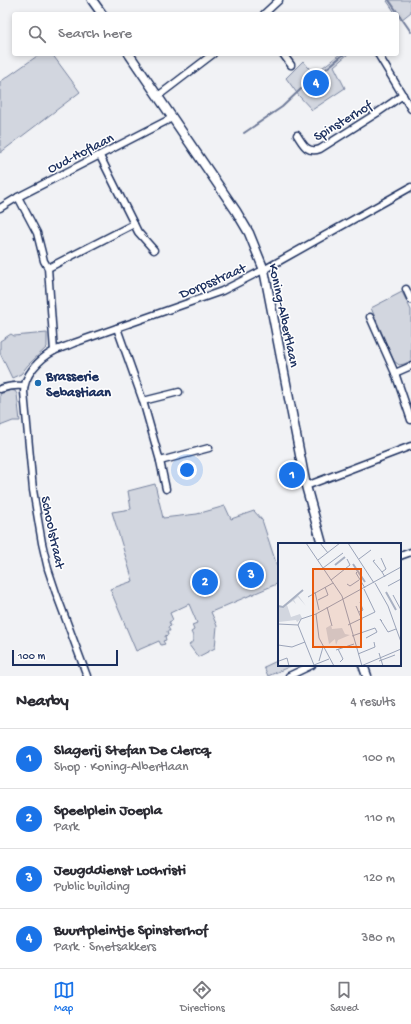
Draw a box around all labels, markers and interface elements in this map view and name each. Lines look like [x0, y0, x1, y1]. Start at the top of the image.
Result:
search box [12, 12, 399, 56]
icon: search [26, 23, 48, 45]
text: Search here [58, 25, 132, 43]
pin: 4 [303, 68, 329, 98]
street label: Spinsterhof [311, 97, 377, 146]
street label: Oud-Hoflaan [45, 130, 118, 178]
street label: Dorpsstraat [176, 260, 250, 304]
street label: Koning-Albertlaan [263, 262, 302, 369]
place label: Brasserie Sebastiaan [45, 369, 111, 402]
marker: Brasserie Sebastiaan [33, 378, 43, 388]
your location [177, 460, 197, 480]
pin: 1 [279, 460, 305, 490]
street label: Schoolstraat [36, 495, 68, 571]
inset map [278, 543, 401, 666]
pin: 3 [238, 560, 264, 590]
pin: 2 [192, 567, 218, 597]
scale bar [12, 648, 118, 667]
text: 100 m [18, 651, 45, 663]
text: Nearby [16, 692, 69, 712]
text: 4 results [351, 695, 395, 710]
text: Slagerij Stefan De Clercq [54, 742, 209, 760]
text: 1 [26, 751, 32, 766]
text: 100 m [363, 751, 395, 766]
text: Shop · Koning-Albertlaan [54, 760, 188, 775]
text: Speelplein Joepla [54, 802, 162, 820]
text: 2 [26, 811, 32, 826]
text: 110 m [365, 811, 395, 826]
text: Park [54, 820, 79, 835]
text: Jeugddienst Lochristi [54, 862, 186, 880]
text: 3 [26, 871, 32, 886]
text: 120 m [364, 871, 395, 886]
text: Public building [54, 880, 130, 895]
text: Buurtpleintje Spinsterhof [54, 922, 208, 940]
text: 4 [26, 931, 32, 946]
text: 380 m [361, 931, 395, 946]
text: Park · Smetsakkers [54, 940, 156, 955]
tab: Map [53, 979, 75, 1015]
tab: Directions [180, 979, 225, 1015]
tab: Saved [330, 979, 358, 1015]

